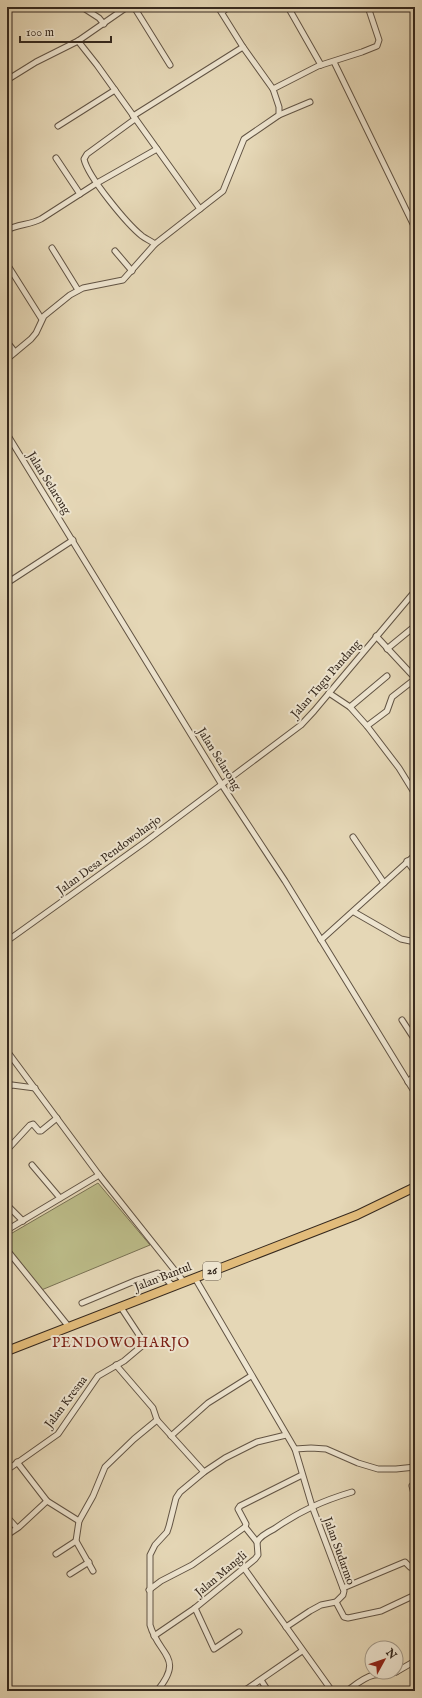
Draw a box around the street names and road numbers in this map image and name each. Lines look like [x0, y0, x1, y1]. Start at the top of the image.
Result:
street label: Jalan Selarong [22, 447, 74, 518]
street label: Jalan Tugu Pandang [286, 636, 365, 724]
street label: Jalan Selarong [192, 723, 244, 794]
street label: Jalan Desa Pendowoharjo [52, 812, 165, 900]
street label: Jalan Bantul [130, 1259, 195, 1296]
road number: 26 [203, 1262, 221, 1280]
street label: Jalan Kresna [40, 1372, 92, 1433]
street label: Jalan Sudarmo [318, 1513, 358, 1588]
street label: Jalan Mangli [190, 1548, 251, 1602]

